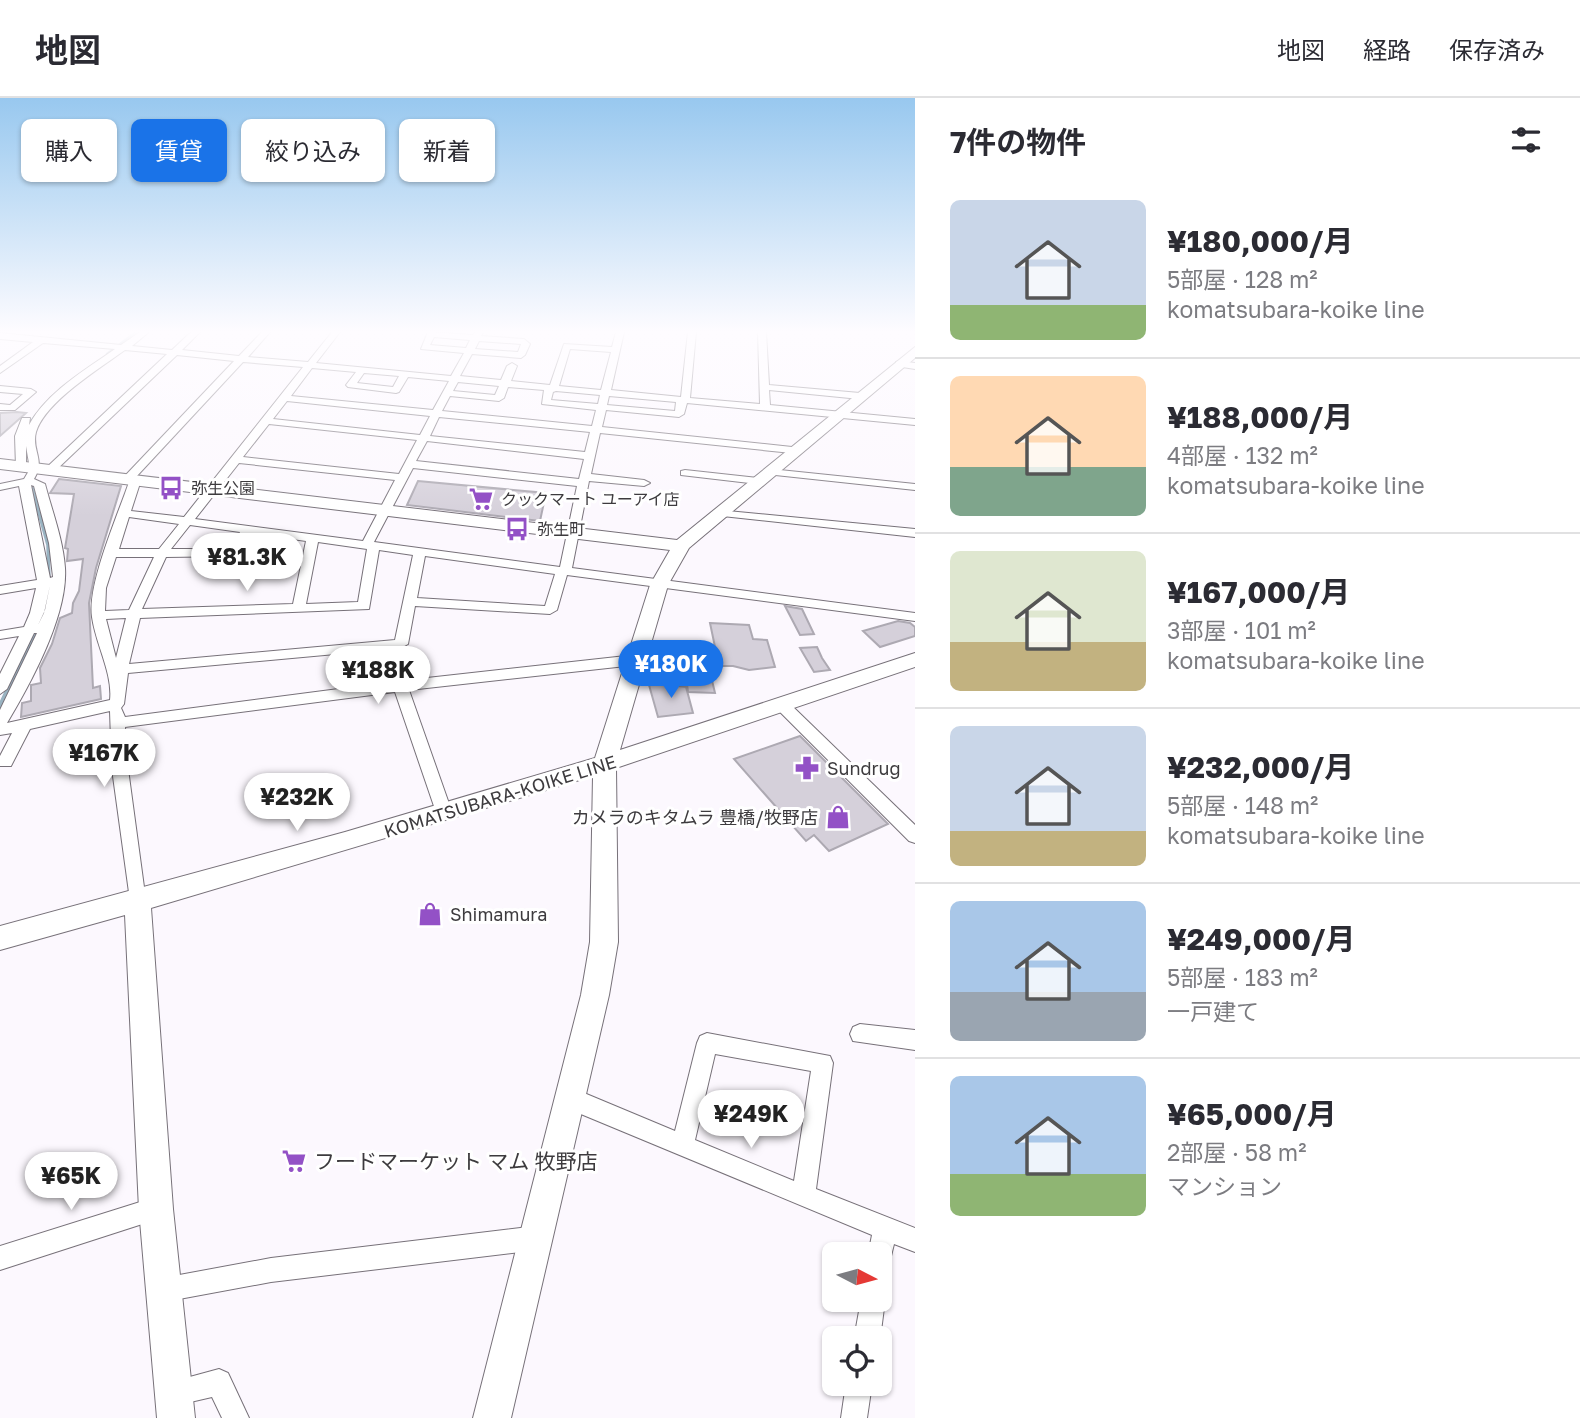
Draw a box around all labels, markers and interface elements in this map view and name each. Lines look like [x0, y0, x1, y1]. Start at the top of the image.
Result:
text: 地図 [35, 30, 101, 69]
text: 地図 [1277, 35, 1325, 64]
text: 経路 [1363, 35, 1411, 64]
text: 保存済み [1449, 35, 1545, 64]
chip: 購入 [21, 119, 117, 182]
chip: 賃貸 [131, 119, 227, 182]
chip: 絞り込み [241, 119, 385, 182]
chip: 新着 [399, 119, 495, 182]
icon: filters [1507, 121, 1545, 159]
text: 7件の物件 [950, 124, 1086, 160]
text: ¥180,000/月 [1167, 223, 1353, 259]
icon: home [1006, 228, 1090, 312]
text: 5部屋 · 128 m² [1167, 265, 1318, 293]
text: komatsubara-koike line [1167, 295, 1425, 323]
text: ¥188,000/月 [1167, 399, 1353, 435]
icon: home [1006, 404, 1090, 488]
text: 4部屋 · 132 m² [1167, 441, 1318, 469]
text: komatsubara-koike line [1167, 471, 1425, 499]
bus stop icon: 弥生公園 [157, 474, 185, 502]
place label: 弥生公園 [191, 478, 255, 498]
supermarket icon: クックマート ユーアイ店 [467, 485, 495, 513]
place label: クックマート ユーアイ店 [501, 489, 680, 509]
bus stop icon: 弥生町 [503, 515, 531, 543]
place label: 弥生町 [537, 519, 585, 539]
pin: ¥81.3K [190, 533, 304, 593]
text: ¥81.3K [207, 542, 287, 570]
text: ¥167,000/月 [1167, 574, 1350, 610]
icon: home [1006, 579, 1090, 663]
text: 3部屋 · 101 m² [1167, 616, 1316, 644]
pin: ¥180K [622, 640, 720, 700]
pin: ¥188K [329, 646, 427, 706]
text: komatsubara-koike line [1167, 646, 1425, 674]
text: ¥180K [634, 649, 708, 677]
text: ¥188K [341, 655, 415, 683]
pin: ¥167K [55, 730, 153, 789]
text: ¥167K [69, 738, 139, 766]
text: ¥232,000/月 [1167, 749, 1354, 785]
street label: KOMATSUBARA-KOIKE LINE [381, 750, 619, 842]
pharmacy icon: Sundrug [793, 754, 821, 782]
icon: home [1006, 754, 1090, 838]
place label: Sundrug [827, 757, 901, 779]
pin: ¥232K [248, 774, 346, 833]
text: ¥232K [260, 782, 334, 810]
text: 5部屋 · 148 m² [1167, 791, 1318, 819]
shop icon: カメラのキタムラ 豊橋/牧野店 [824, 803, 852, 831]
place label: カメラのキタムラ 豊橋/牧野店 [572, 806, 818, 828]
text: komatsubara-koike line [1167, 821, 1425, 849]
shop icon: Shimamura [416, 900, 444, 928]
place label: Shimamura [450, 903, 547, 925]
text: ¥249,000/月 [1167, 921, 1355, 957]
icon: home [1006, 929, 1090, 1013]
text: 5部屋 · 183 m² [1167, 963, 1318, 991]
text: 一戸建て [1167, 997, 1259, 1025]
pin: ¥249K [702, 1090, 800, 1150]
text: ¥65,000/月 [1167, 1096, 1337, 1132]
text: ¥249K [714, 1099, 788, 1127]
icon: home [1006, 1104, 1090, 1188]
text: 2部屋 · 58 m² [1167, 1138, 1307, 1166]
supermarket icon: フードマーケット マム 牧野店 [280, 1147, 308, 1175]
place label: フードマーケット マム 牧野店 [314, 1148, 598, 1174]
pin: ¥65K [30, 1152, 112, 1212]
text: ¥65K [41, 1161, 101, 1189]
text: マンション [1167, 1172, 1282, 1200]
north arrow [822, 1242, 892, 1312]
map controls [822, 1242, 892, 1396]
button: locate [822, 1326, 892, 1396]

